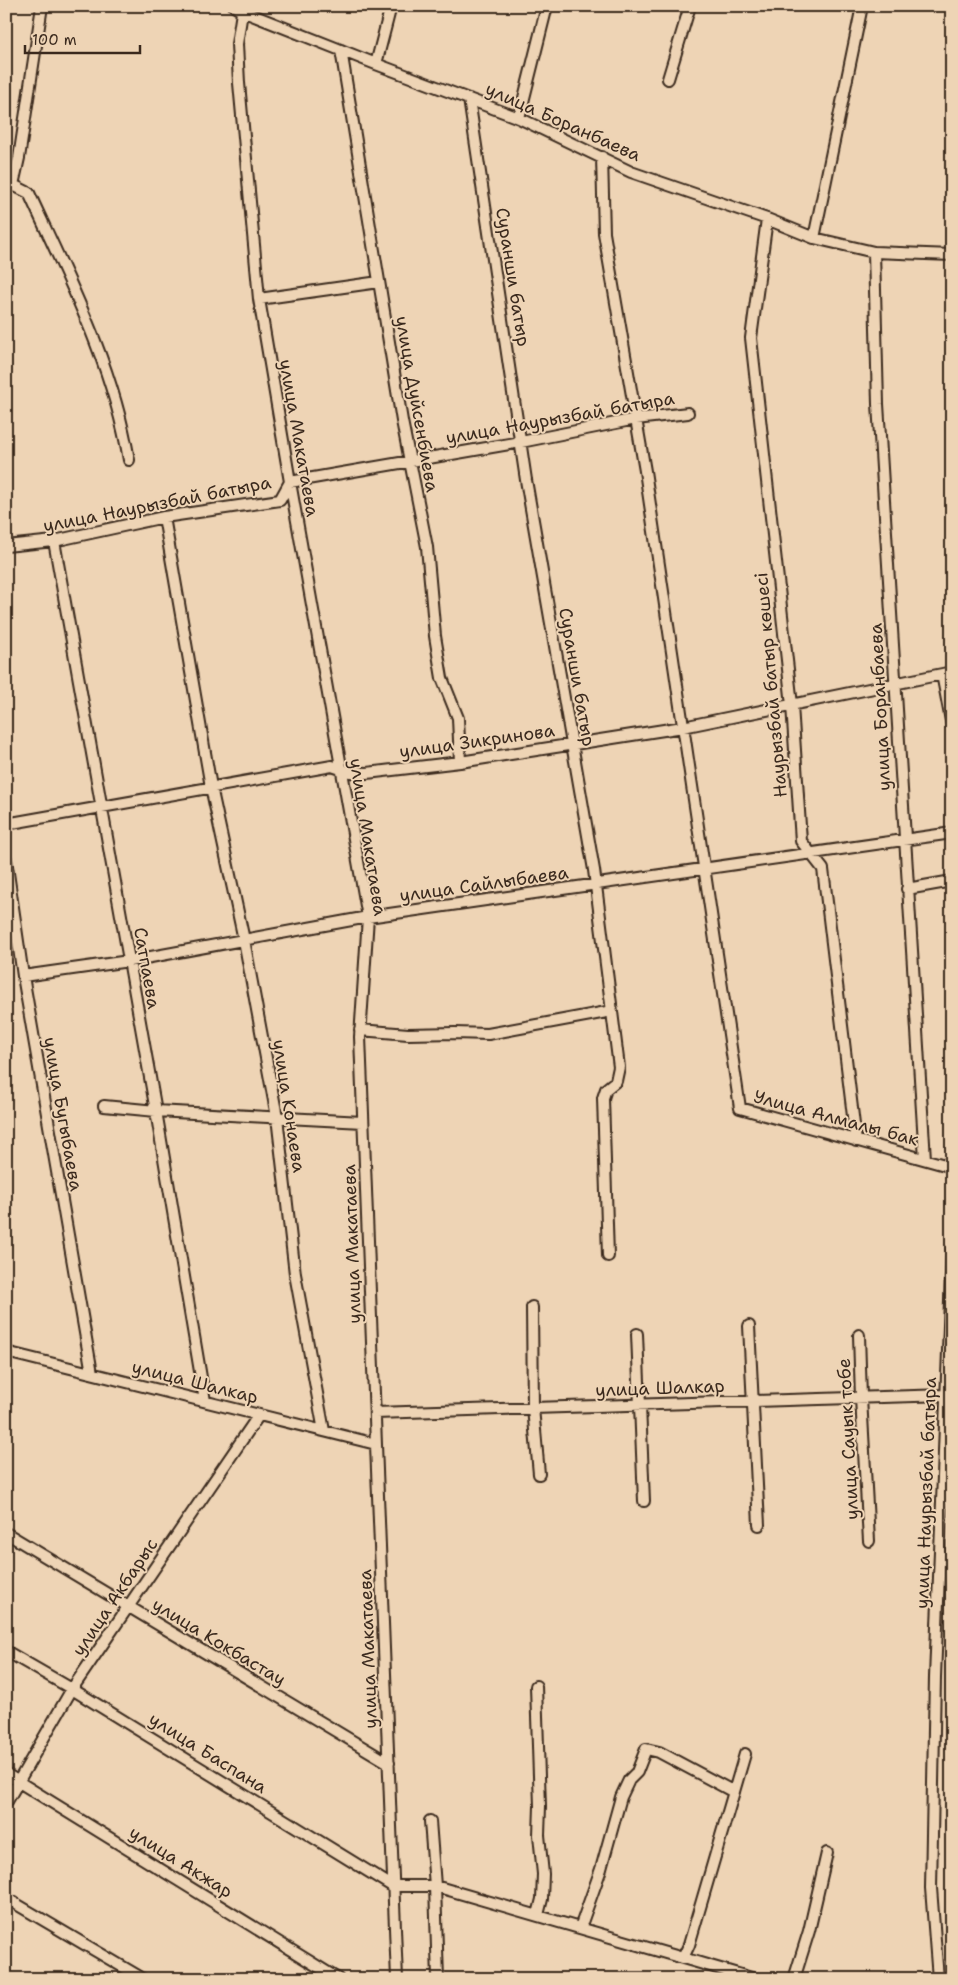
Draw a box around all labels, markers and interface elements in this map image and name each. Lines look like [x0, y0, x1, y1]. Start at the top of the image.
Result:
scale bar [25, 22, 140, 54]
text: 100 m [32, 30, 77, 50]
street label: улица Боранбаева [481, 77, 645, 167]
street label: Суранши батыр [490, 206, 536, 348]
street label: улица Дуйсенбиева [390, 314, 444, 494]
street label: улица Макатаева [273, 357, 325, 519]
street label: улица Наурызбай батыра [444, 386, 676, 450]
street label: улица Наурызбай батыра [41, 470, 273, 538]
street label: Наурызбай батыр көшесі [749, 571, 793, 799]
street label: Суранши батыр [553, 606, 601, 748]
street label: улица Боранбаева [864, 623, 896, 791]
street label: улица Зикринова [398, 718, 556, 764]
street label: улица Макатаева [344, 756, 392, 918]
street label: улица Сайлыбаева [398, 860, 570, 908]
street label: Сатпаева [128, 925, 166, 1011]
street label: улица Бугыбаева [38, 1035, 88, 1193]
street label: улица Конаева [267, 1038, 311, 1174]
street label: Улица Алмалы бак [751, 1084, 922, 1152]
street label: улица Макатаева [337, 1164, 367, 1324]
street label: улица Шалкар [129, 1355, 261, 1409]
street label: улица Сауык тобе [832, 1358, 864, 1520]
street label: улица Шалкар [595, 1374, 725, 1402]
street label: улица Наурызбай батыра [910, 1377, 942, 1609]
street label: улица Акбарыс [67, 1533, 163, 1661]
street label: улица Макатаева [353, 1569, 383, 1729]
street label: улица Кокбастау [148, 1593, 290, 1691]
street label: улица Баспана [144, 1707, 272, 1799]
street label: улица Акжар [125, 1821, 237, 1903]

